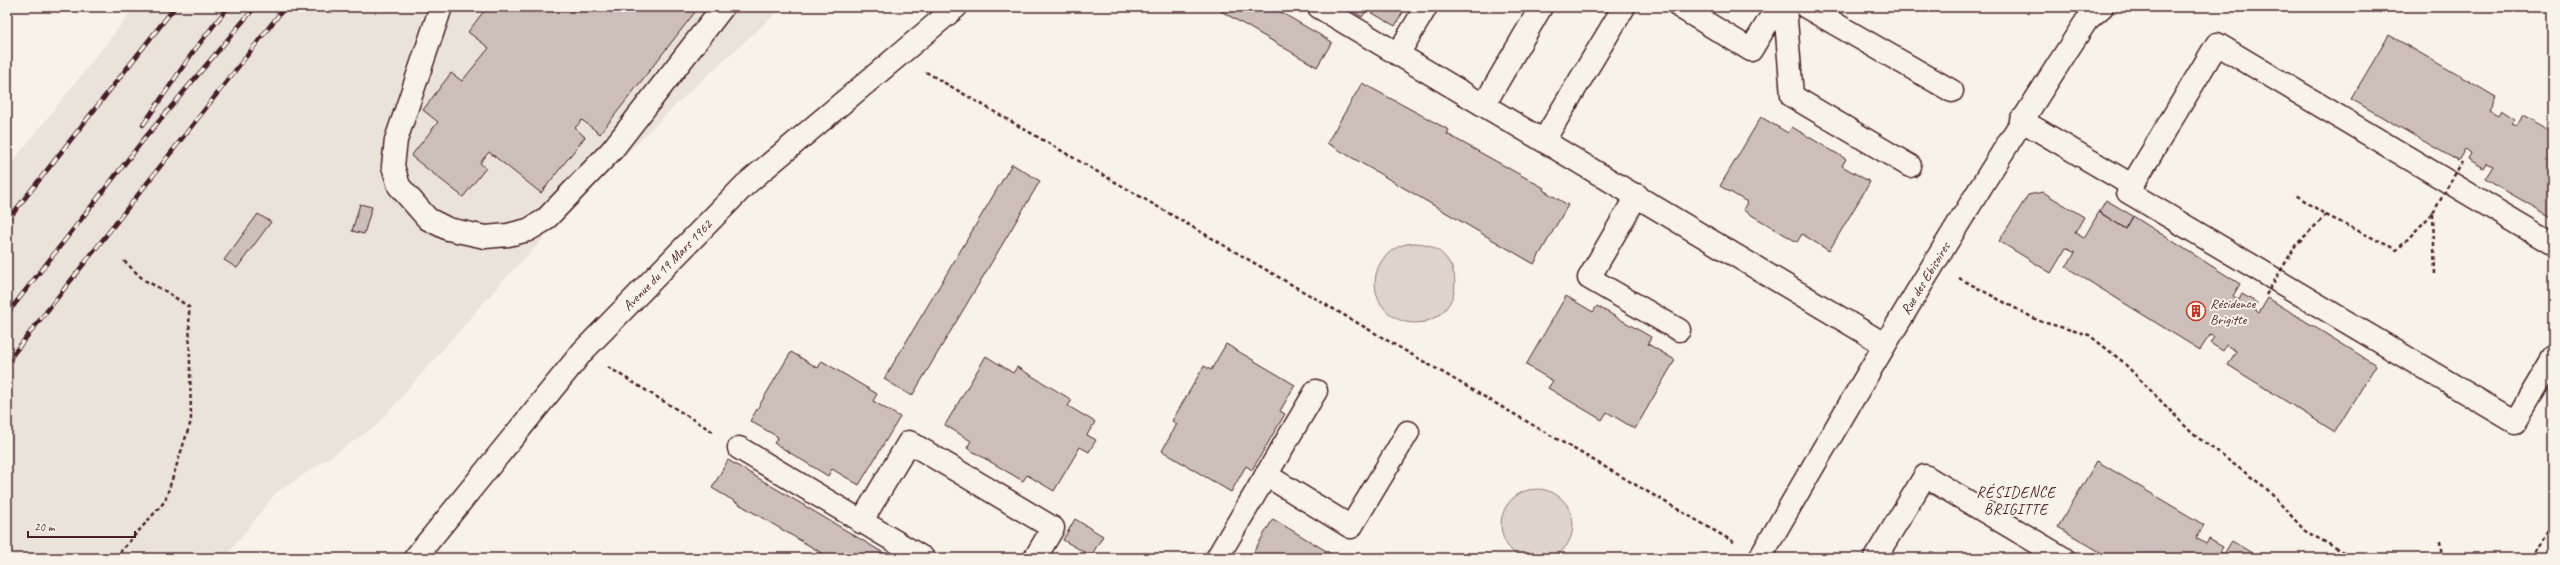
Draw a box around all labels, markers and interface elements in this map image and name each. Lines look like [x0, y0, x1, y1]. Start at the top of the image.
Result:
street label: Avenue du 19 Mars 1962 [619, 215, 717, 314]
street label: Rue des Ebisoires [1897, 238, 1954, 317]
place label: Résidence Brigitte [2210, 295, 2257, 328]
building icon: Résidence Brigitte [2185, 300, 2207, 322]
district label: RÉSIDENCE BRIGITTE [1976, 483, 2057, 519]
scale bar [28, 513, 135, 539]
text: 20 m [34, 519, 56, 535]

